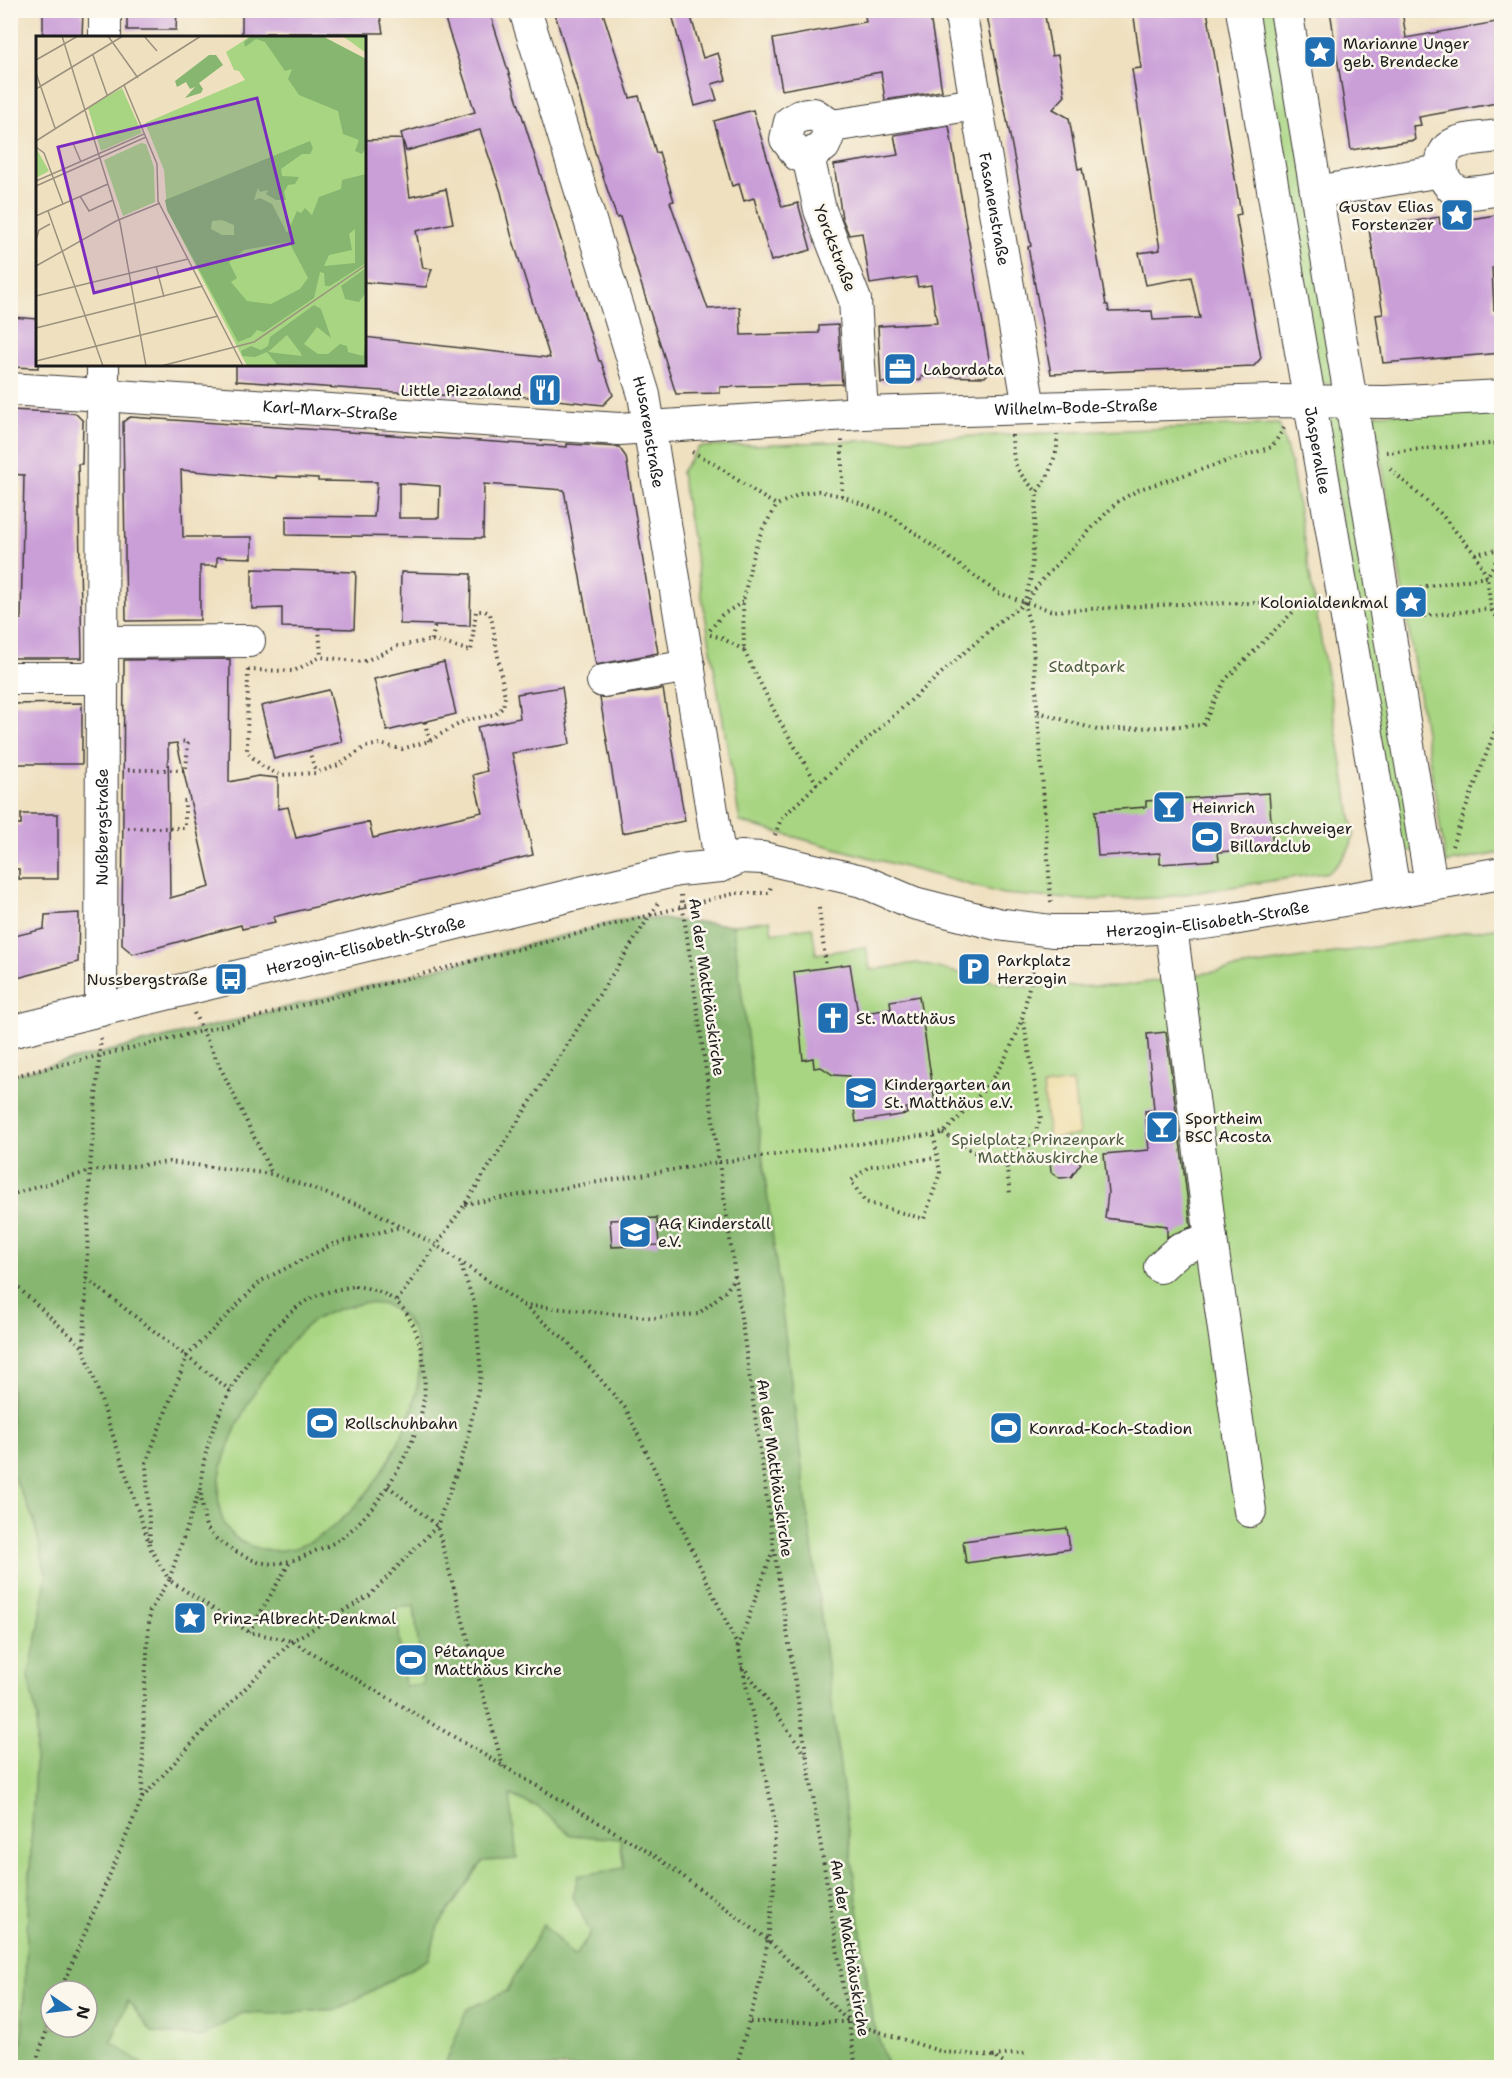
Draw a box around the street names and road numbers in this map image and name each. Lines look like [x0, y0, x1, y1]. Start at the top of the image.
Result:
street label: Fasanenstraße [974, 151, 1015, 267]
street label: Yorckstraße [809, 202, 861, 294]
street label: Husarenstraße [628, 373, 670, 489]
street label: Wilhelm-Bode-Straße [994, 394, 1158, 420]
street label: Karl-Marx-Straße [262, 395, 399, 425]
street label: Jasperallee [1300, 405, 1336, 496]
street label: Nußbergstraße [91, 768, 112, 886]
street label: Herzogin-Elisabeth-Straße [1105, 896, 1311, 941]
street label: An der Matthäuskirche [684, 897, 730, 1077]
street label: Herzogin-Elisabeth-Straße [263, 911, 468, 980]
street label: An der Matthäuskirche [752, 1378, 798, 1558]
street label: An der Matthäuskirche [826, 1858, 874, 2038]

